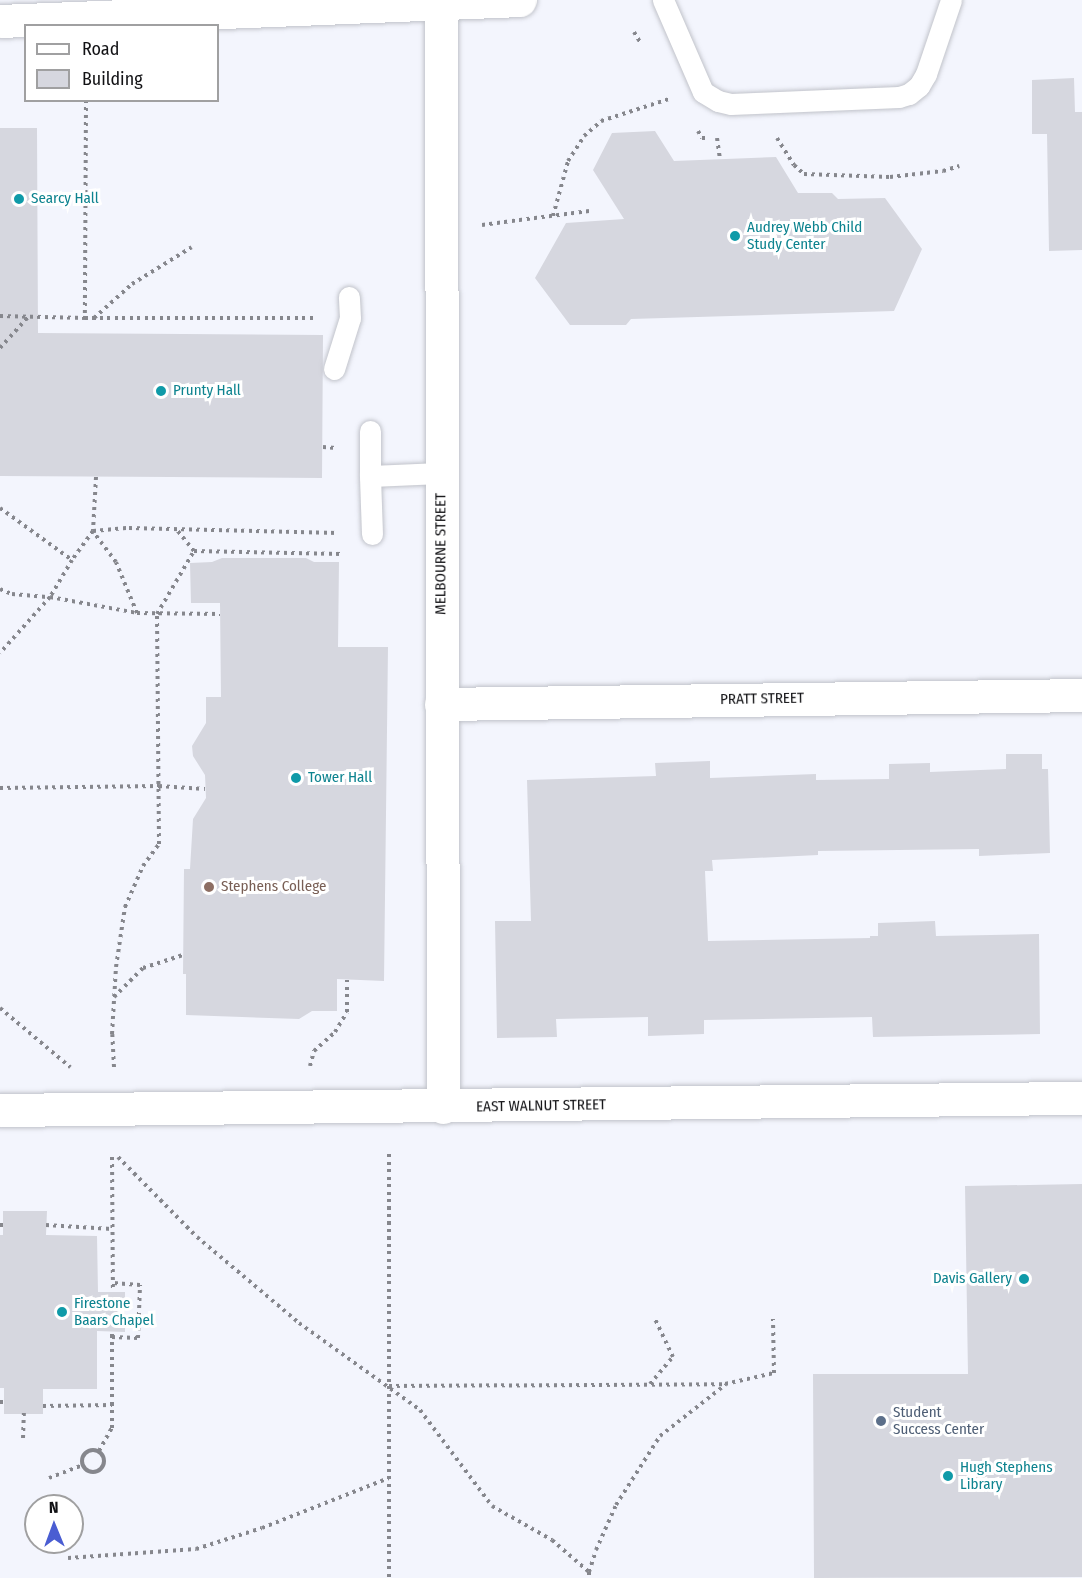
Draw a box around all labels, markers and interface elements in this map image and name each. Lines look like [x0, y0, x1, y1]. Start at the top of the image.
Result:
legend [24, 24, 219, 102]
text: Road [82, 38, 119, 60]
text: Building [82, 68, 143, 90]
place label: Searcy Hall [31, 190, 99, 208]
marker: Searcy Hall [12, 192, 26, 206]
place label: Audrey Webb Child Study Center [747, 218, 862, 253]
marker: Audrey Webb Child Study Center [728, 229, 742, 243]
place label: Prunty Hall [173, 382, 241, 400]
marker: Prunty Hall [154, 384, 168, 398]
street label: MELBOURNE STREET [432, 493, 450, 615]
street label: PRATT STREET [720, 689, 804, 709]
place label: Tower Hall [308, 769, 372, 787]
marker: Tower Hall [289, 771, 303, 785]
place label: Stephens College [221, 878, 326, 896]
marker: Stephens College [202, 880, 216, 894]
street label: EAST WALNUT STREET [476, 1096, 606, 1116]
place label: Davis Gallery [933, 1270, 1012, 1288]
marker: Davis Gallery [1017, 1272, 1031, 1286]
place label: Firestone Baars Chapel [74, 1294, 154, 1329]
marker: Firestone Baars Chapel [55, 1305, 69, 1319]
place label: Student Success Center [893, 1403, 984, 1438]
marker: Student Success Center [874, 1414, 888, 1428]
place label: Hugh Stephens Library [960, 1458, 1053, 1493]
marker: Hugh Stephens Library [941, 1469, 955, 1483]
north arrow [24, 1494, 84, 1554]
text: N [49, 1498, 59, 1517]

